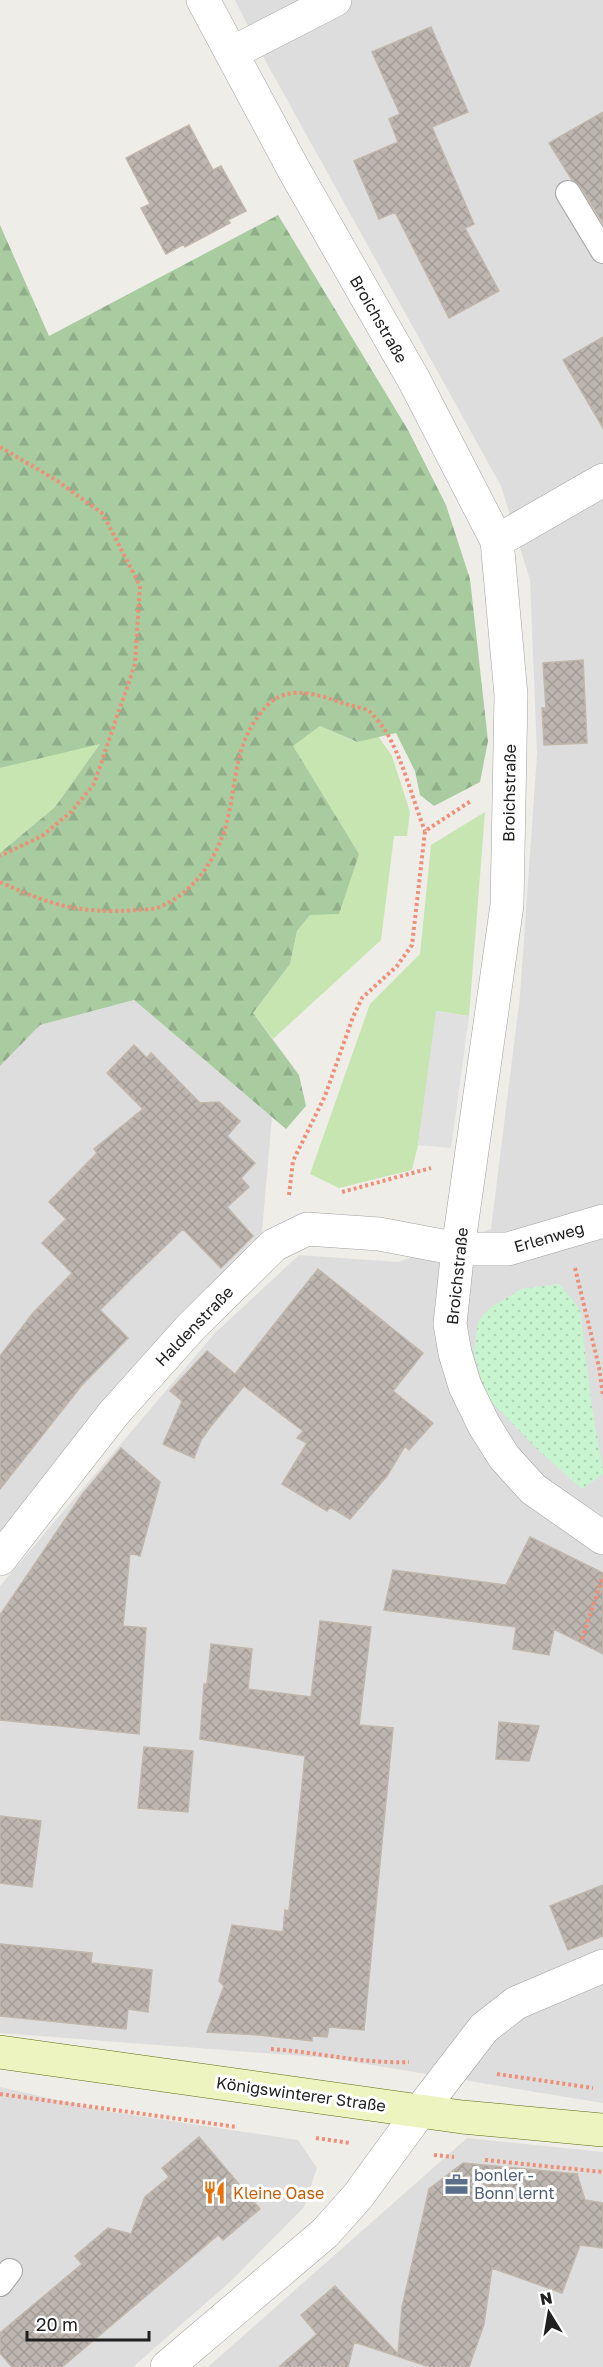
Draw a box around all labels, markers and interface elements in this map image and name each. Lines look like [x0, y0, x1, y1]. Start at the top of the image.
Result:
street label: Broichstraße [346, 272, 412, 366]
street label: Broichstraße [498, 744, 520, 842]
street label: Erlenweg [512, 1217, 586, 1257]
street label: Broichstraße [442, 1226, 472, 1326]
street label: Haldenstraße [151, 1282, 237, 1370]
street label: Königswinterer Straße [215, 2072, 387, 2116]
place label: bonler - Bonn lernt [474, 2165, 555, 2203]
office icon: bonler - Bonn lernt [443, 2171, 469, 2197]
restaurant icon: Kleine Oase [202, 2180, 228, 2206]
place label: Kleine Oase [233, 2183, 324, 2203]
north arrow [519, 2283, 579, 2343]
text: N [538, 2287, 554, 2309]
scale bar [27, 2304, 148, 2342]
text: 20 m [36, 2313, 78, 2335]

